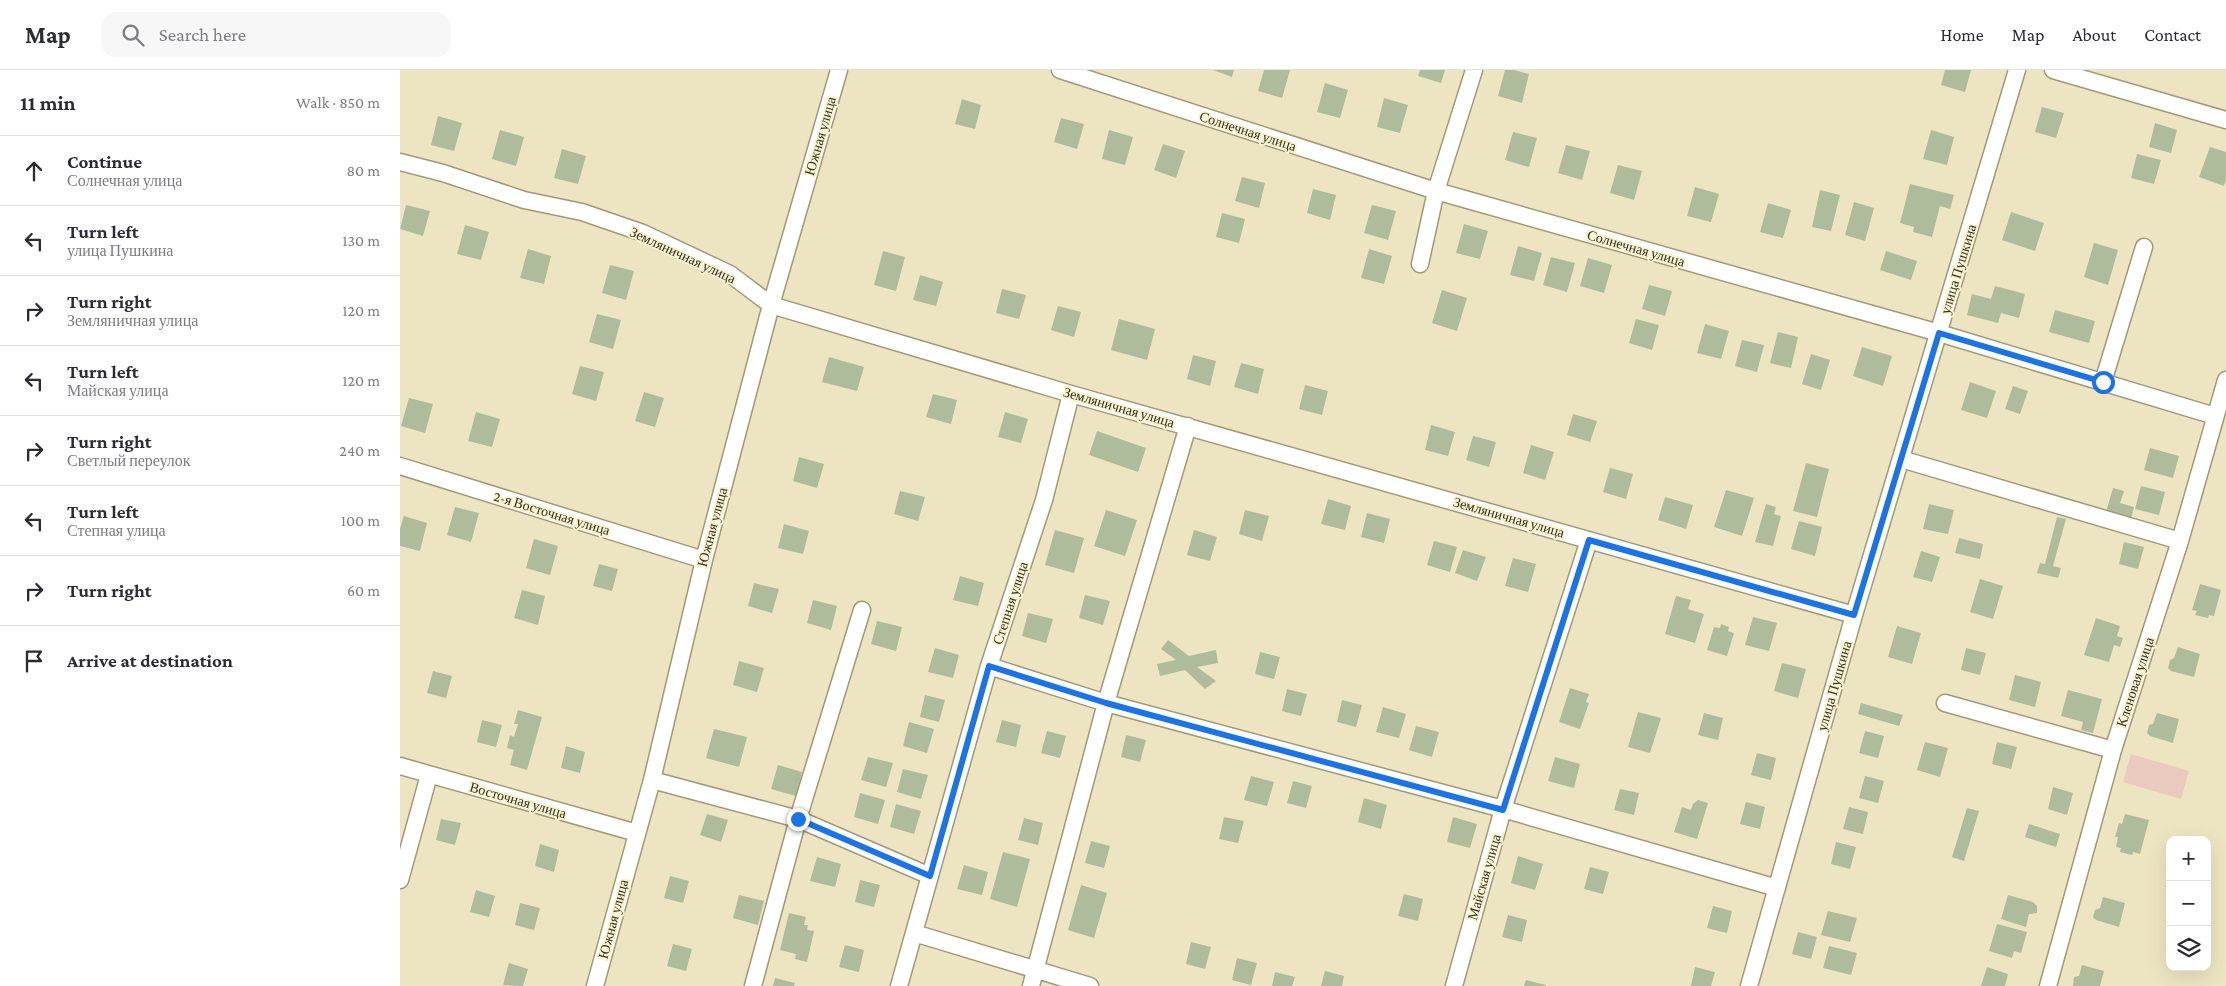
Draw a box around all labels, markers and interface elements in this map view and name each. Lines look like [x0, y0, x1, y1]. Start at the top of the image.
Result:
search box [101, 12, 451, 57]
text: Map [25, 21, 71, 48]
icon: search [119, 21, 147, 49]
text: Search here [159, 24, 246, 45]
text: Home [1941, 25, 1984, 45]
text: Map [2012, 25, 2044, 45]
text: About [2072, 25, 2116, 45]
text: Contact [2144, 25, 2201, 45]
text: 11 min [20, 91, 76, 115]
text: Walk · 850 m [296, 94, 380, 111]
street label: Южная улица [801, 94, 839, 177]
street label: Солнечная улица [1198, 108, 1299, 154]
text: Continue [67, 151, 142, 172]
icon: ahead [20, 157, 48, 185]
text: 80 m [346, 162, 380, 179]
text: Солнечная улица [67, 172, 182, 189]
text: Turn left [67, 221, 139, 242]
street label: улица Пушкина [1937, 221, 1979, 316]
street label: Земляничная улица [628, 223, 739, 287]
street label: Солнечная улица [1585, 226, 1687, 270]
icon: left [20, 227, 48, 255]
text: 130 m [342, 232, 380, 249]
text: улица Пушкина [67, 242, 173, 259]
text: Turn right [67, 291, 152, 312]
icon: right [20, 297, 48, 325]
text: 120 m [342, 302, 380, 319]
text: Земляничная улица [67, 312, 198, 329]
text: Turn left [67, 361, 139, 382]
icon: left [20, 367, 48, 395]
route start [2092, 371, 2115, 394]
text: 120 m [342, 372, 380, 389]
text: Майская улица [67, 382, 169, 399]
street label: Земляничная улица [1062, 383, 1177, 431]
text: Turn right [67, 431, 152, 452]
icon: right [20, 437, 48, 465]
text: 240 m [339, 442, 380, 459]
text: Светлый переулок [67, 452, 191, 469]
street label: Южная улица [694, 485, 730, 568]
street label: 2-я Восточная улица [492, 488, 613, 539]
street label: Земляничная улица [1452, 493, 1567, 541]
text: Turn left [67, 501, 139, 522]
icon: left [20, 507, 48, 535]
text: 100 m [341, 512, 380, 529]
text: Степная улица [67, 522, 166, 539]
street label: Степная улица [989, 559, 1031, 647]
icon: right [20, 577, 48, 605]
text: Turn right [67, 580, 152, 601]
text: 60 m [347, 582, 380, 599]
street label: Кленовая улица [2113, 634, 2157, 729]
street label: улица Пушкина [1813, 638, 1855, 733]
icon: arrive [20, 647, 48, 675]
text: Arrive at destination [67, 650, 233, 671]
street label: Восточная улица [468, 779, 569, 822]
route end [787, 808, 810, 831]
street label: Майская улица [1464, 831, 1504, 922]
map controls [2166, 836, 2211, 971]
button: + [2166, 836, 2211, 881]
street label: Южная улица [595, 877, 631, 960]
button: − [2166, 881, 2211, 926]
button: layers [2166, 926, 2211, 971]

